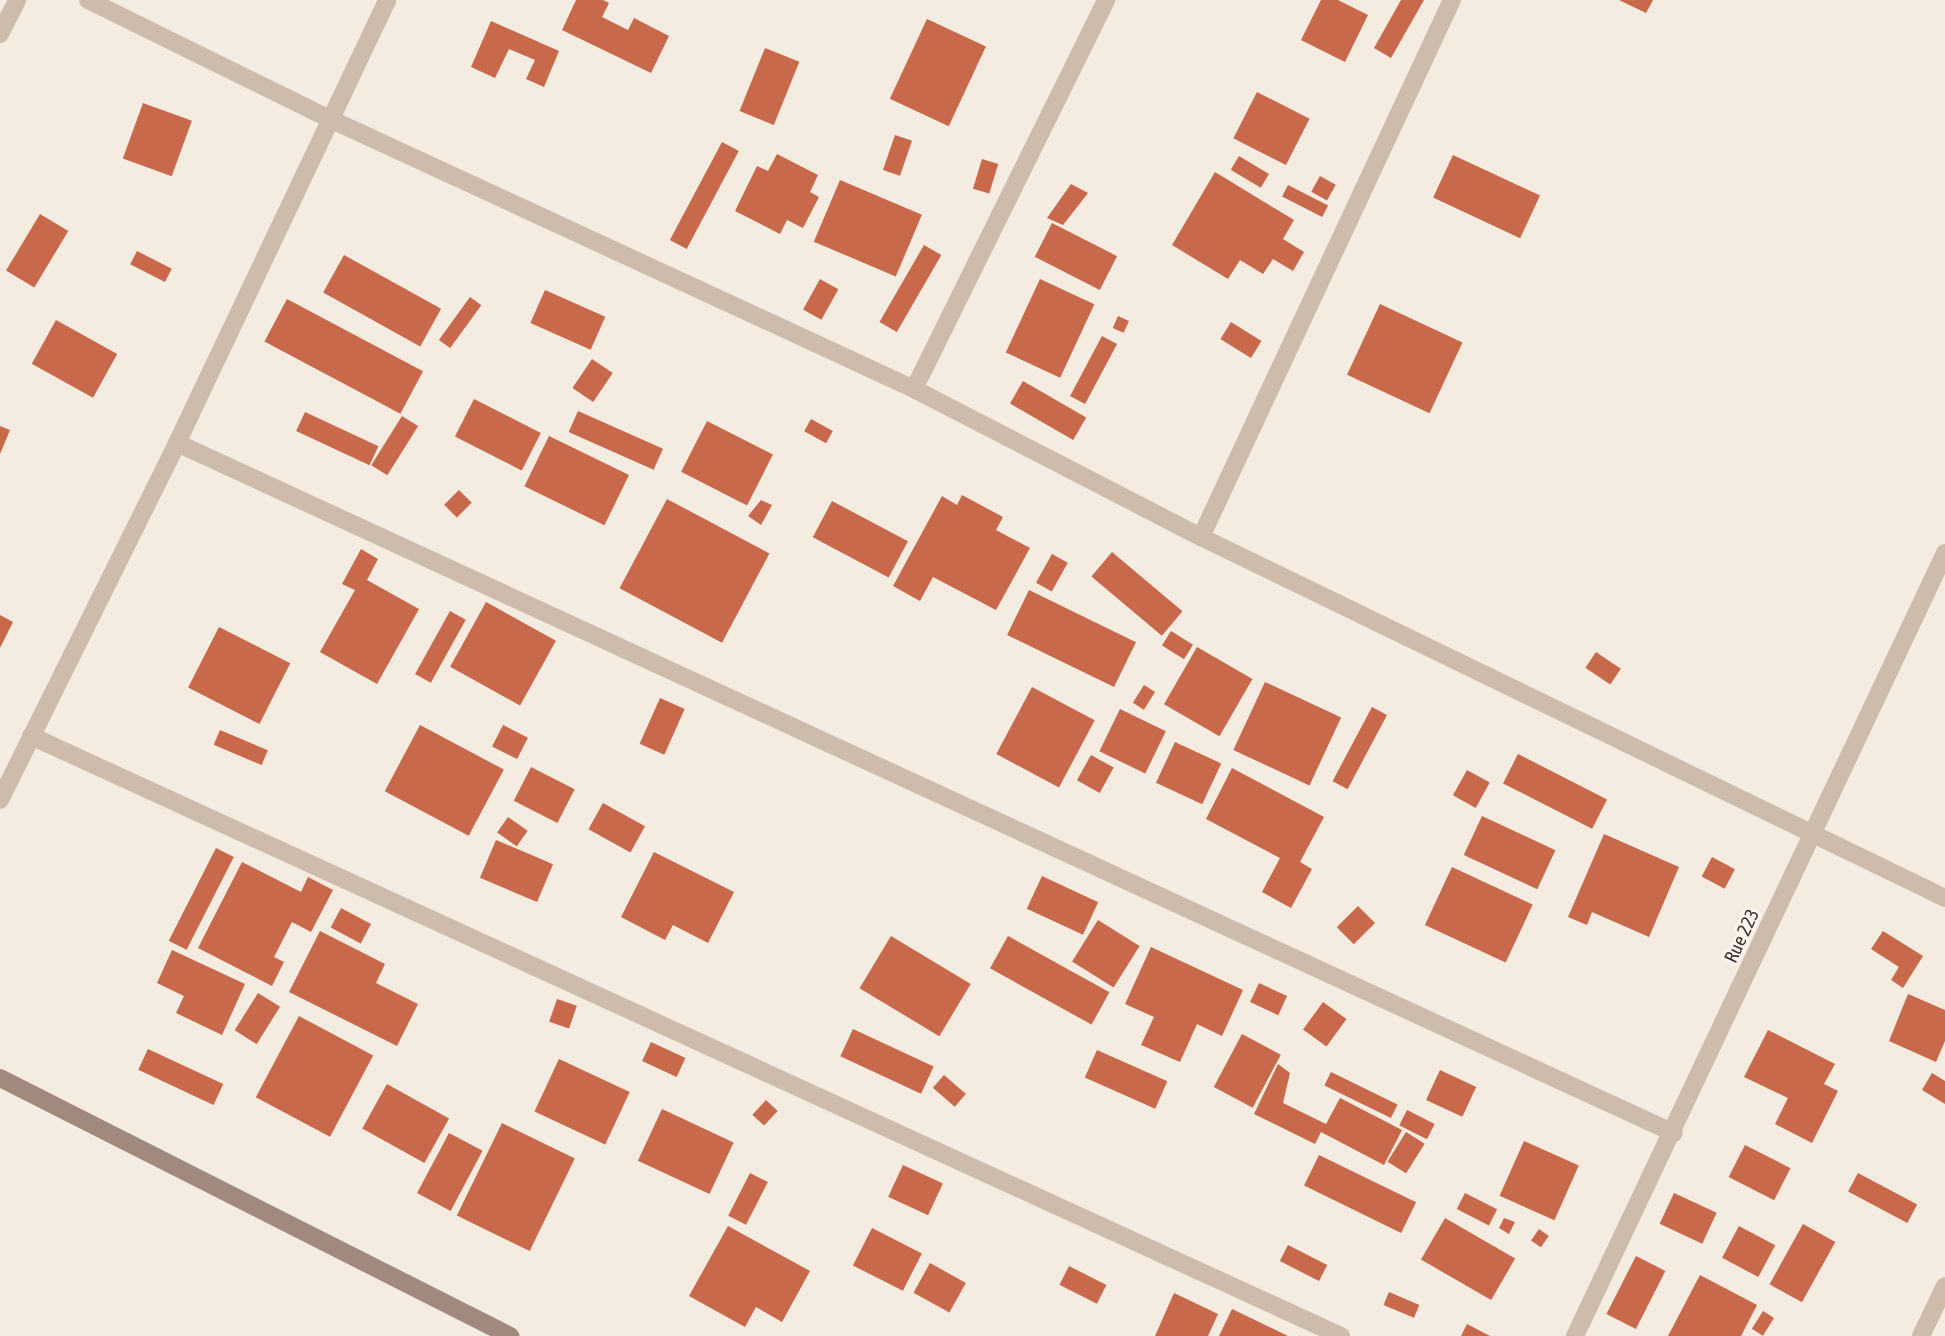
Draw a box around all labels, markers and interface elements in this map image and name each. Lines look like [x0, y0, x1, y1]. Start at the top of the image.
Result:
street label: Rue 223 [1720, 905, 1764, 967]

